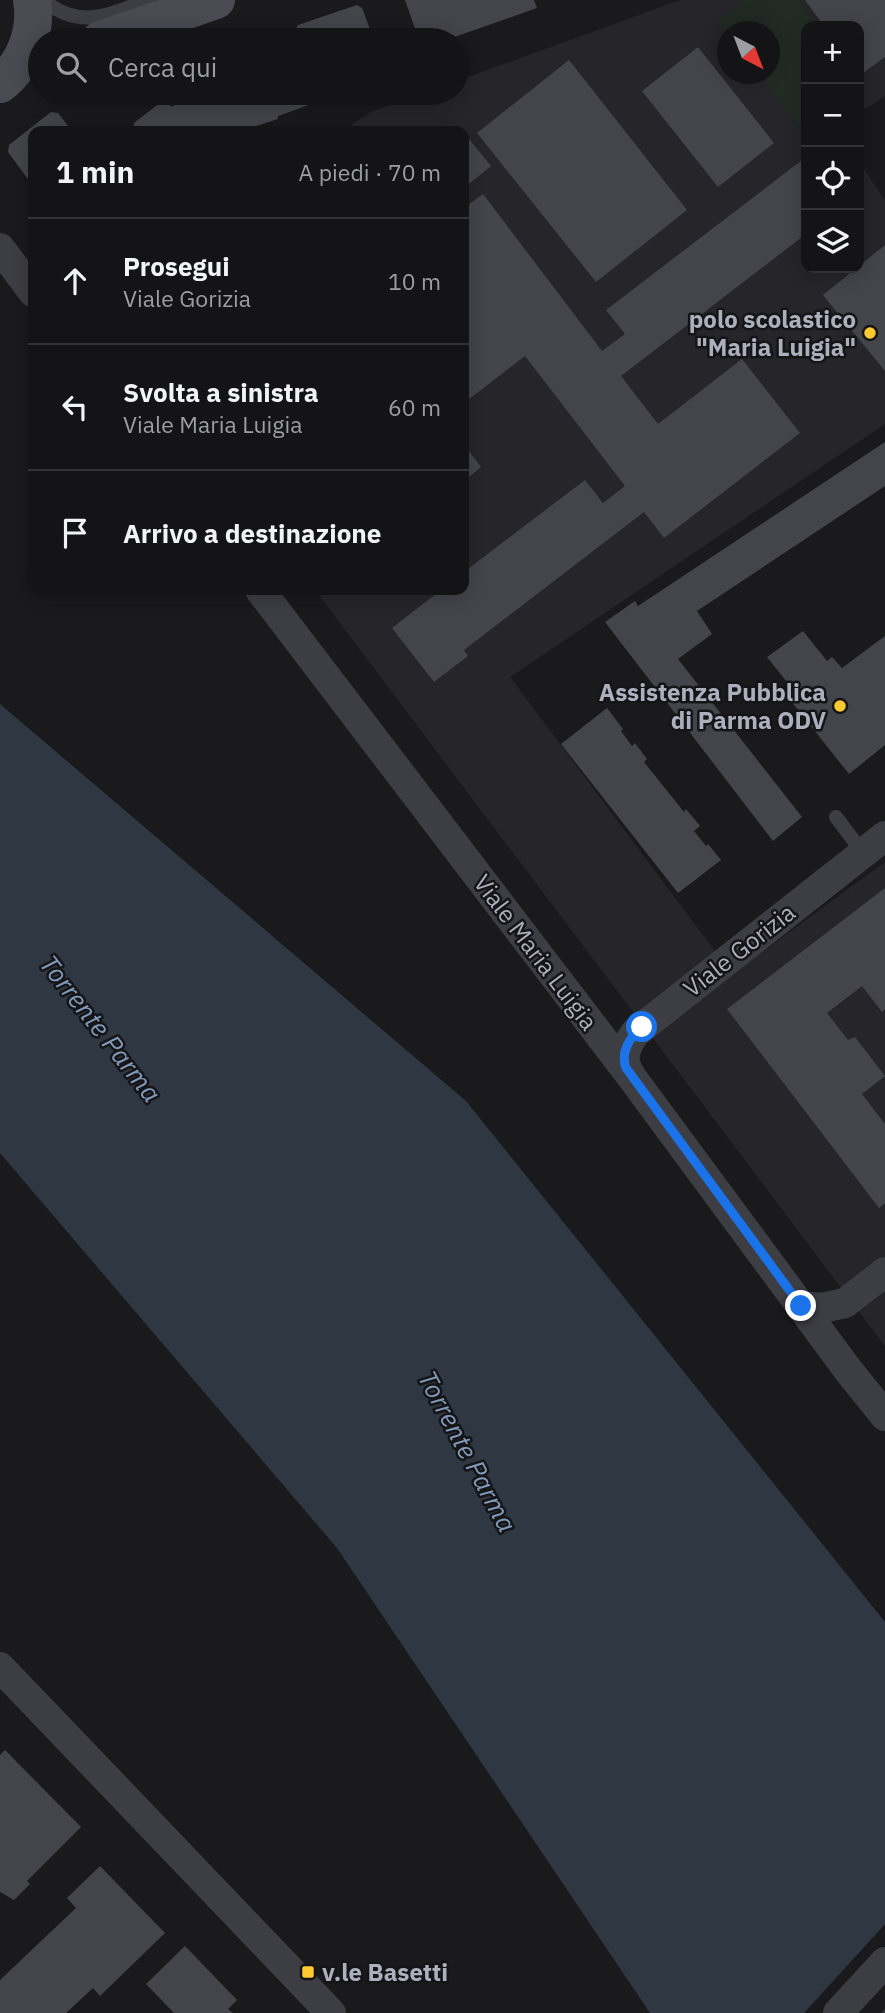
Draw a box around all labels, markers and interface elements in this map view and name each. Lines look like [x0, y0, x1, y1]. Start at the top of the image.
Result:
north arrow [717, 21, 780, 84]
map controls [801, 21, 864, 273]
button: + [801, 21, 864, 84]
search box [28, 28, 469, 105]
icon: search [52, 48, 90, 86]
text: Cerca qui [108, 50, 217, 84]
button: − [801, 84, 864, 147]
button: locate [801, 147, 864, 210]
text: 1 min [56, 152, 134, 191]
text: A piedi · 70 m [299, 157, 441, 187]
button: layers [801, 210, 864, 273]
text: Prosegui [123, 249, 230, 283]
icon: ahead [56, 262, 94, 300]
text: 10 m [388, 266, 441, 296]
text: Viale Gorizia [123, 283, 251, 313]
place label: polo scolastico "Maria Luigia" [689, 303, 856, 363]
marker: polo scolastico "Maria Luigia" [862, 325, 878, 341]
text: Svolta a sinistra [123, 375, 319, 409]
icon: left [56, 388, 94, 426]
text: 60 m [388, 392, 441, 422]
text: Viale Maria Luigia [123, 409, 303, 439]
icon: arrive [56, 514, 94, 552]
text: Arrivo a destinazione [123, 516, 381, 550]
place label: Assistenza Pubblica di Parma ODV [599, 676, 826, 736]
marker: Assistenza Pubblica di Parma ODV [832, 698, 848, 714]
street label: Viale Maria Luigia [467, 868, 605, 1037]
street label: Viale Gorizia [676, 896, 802, 1004]
water label: Torrente Parma [33, 947, 169, 1109]
route start [626, 1011, 657, 1042]
route end [785, 1290, 816, 1321]
water label: Torrente Parma [411, 1364, 525, 1538]
place label: v.le Basetti [322, 1956, 448, 1988]
marker: v.le Basetti [300, 1964, 316, 1980]

